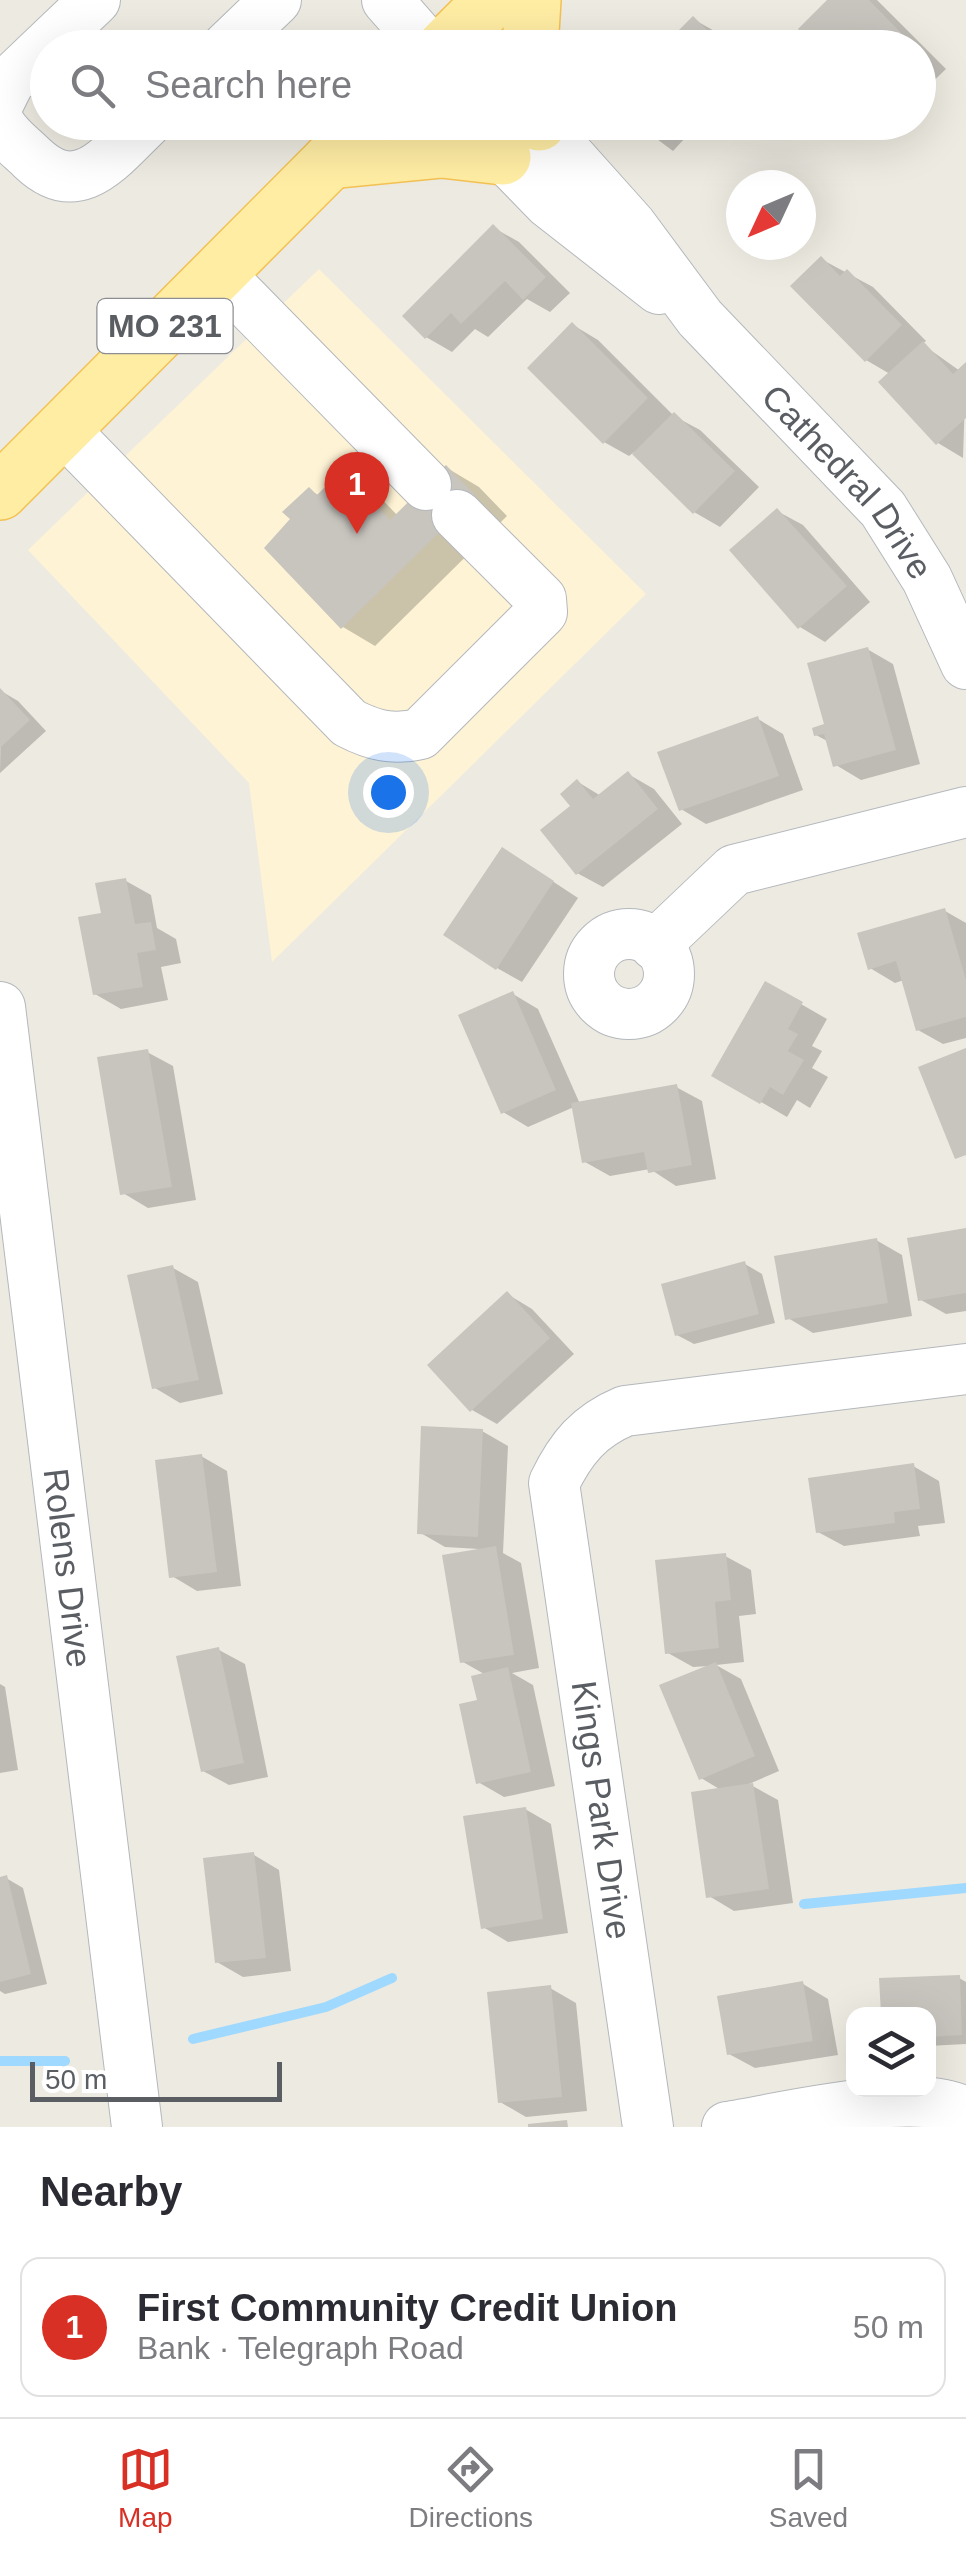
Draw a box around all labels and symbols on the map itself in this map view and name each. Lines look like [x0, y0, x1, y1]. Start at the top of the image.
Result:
north arrow [726, 170, 816, 260]
road number: MO 231 [98, 299, 232, 353]
street label: Cathedral Drive [755, 376, 941, 586]
pin: 1 [324, 452, 390, 534]
your location [363, 767, 414, 818]
street label: Rolens Drive [37, 1466, 100, 1670]
street label: Kings Park Drive [565, 1678, 639, 1942]
scale bar [30, 2057, 282, 2102]

